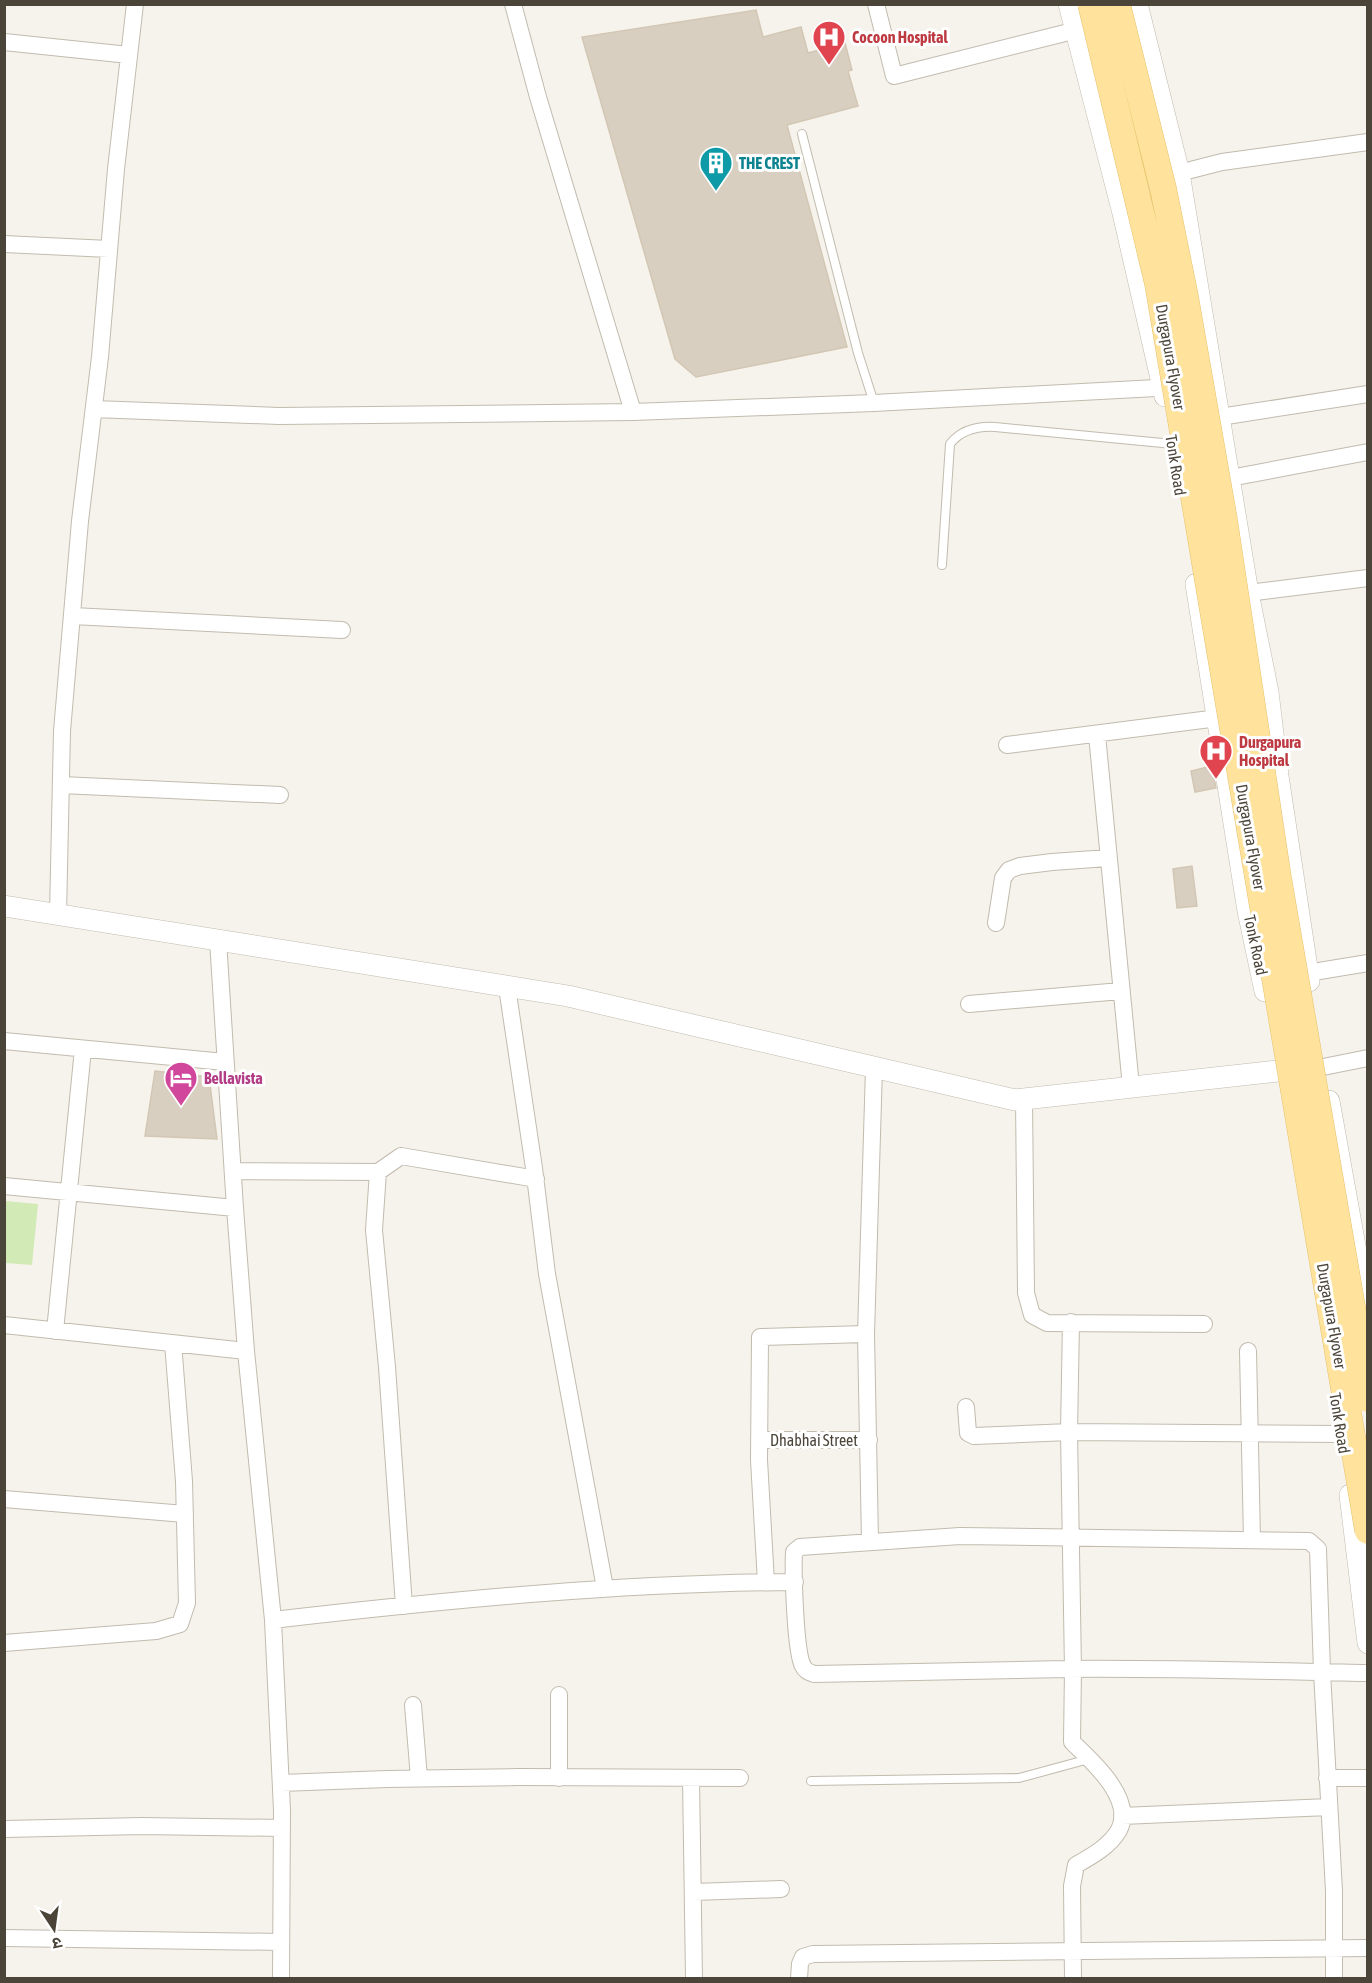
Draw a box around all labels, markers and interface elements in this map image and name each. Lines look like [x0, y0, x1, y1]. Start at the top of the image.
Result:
hospital icon: Cocoon Hospital [811, 19, 847, 66]
place label: Cocoon Hospital [852, 28, 948, 46]
building icon: THE CREST [698, 145, 734, 192]
place label: THE CREST [739, 154, 801, 172]
street label: Durgapura Flyover [1152, 303, 1189, 412]
street label: Tonk Road [1162, 433, 1190, 497]
hospital icon: Durgapura Hospital [1198, 733, 1234, 780]
place label: Durgapura Hospital [1239, 733, 1301, 769]
street label: Durgapura Flyover [1232, 783, 1269, 892]
street label: Tonk Road [1241, 913, 1271, 977]
hotel icon: Bellavista [163, 1060, 199, 1107]
place label: Bellavista [204, 1069, 263, 1087]
street label: Durgapura Flyover [1313, 1262, 1350, 1371]
street label: Tonk Road [1326, 1391, 1354, 1455]
street label: Dhabhai Street [770, 1431, 858, 1449]
north arrow [24, 1899, 84, 1959]
text: उ [50, 1934, 64, 1954]

